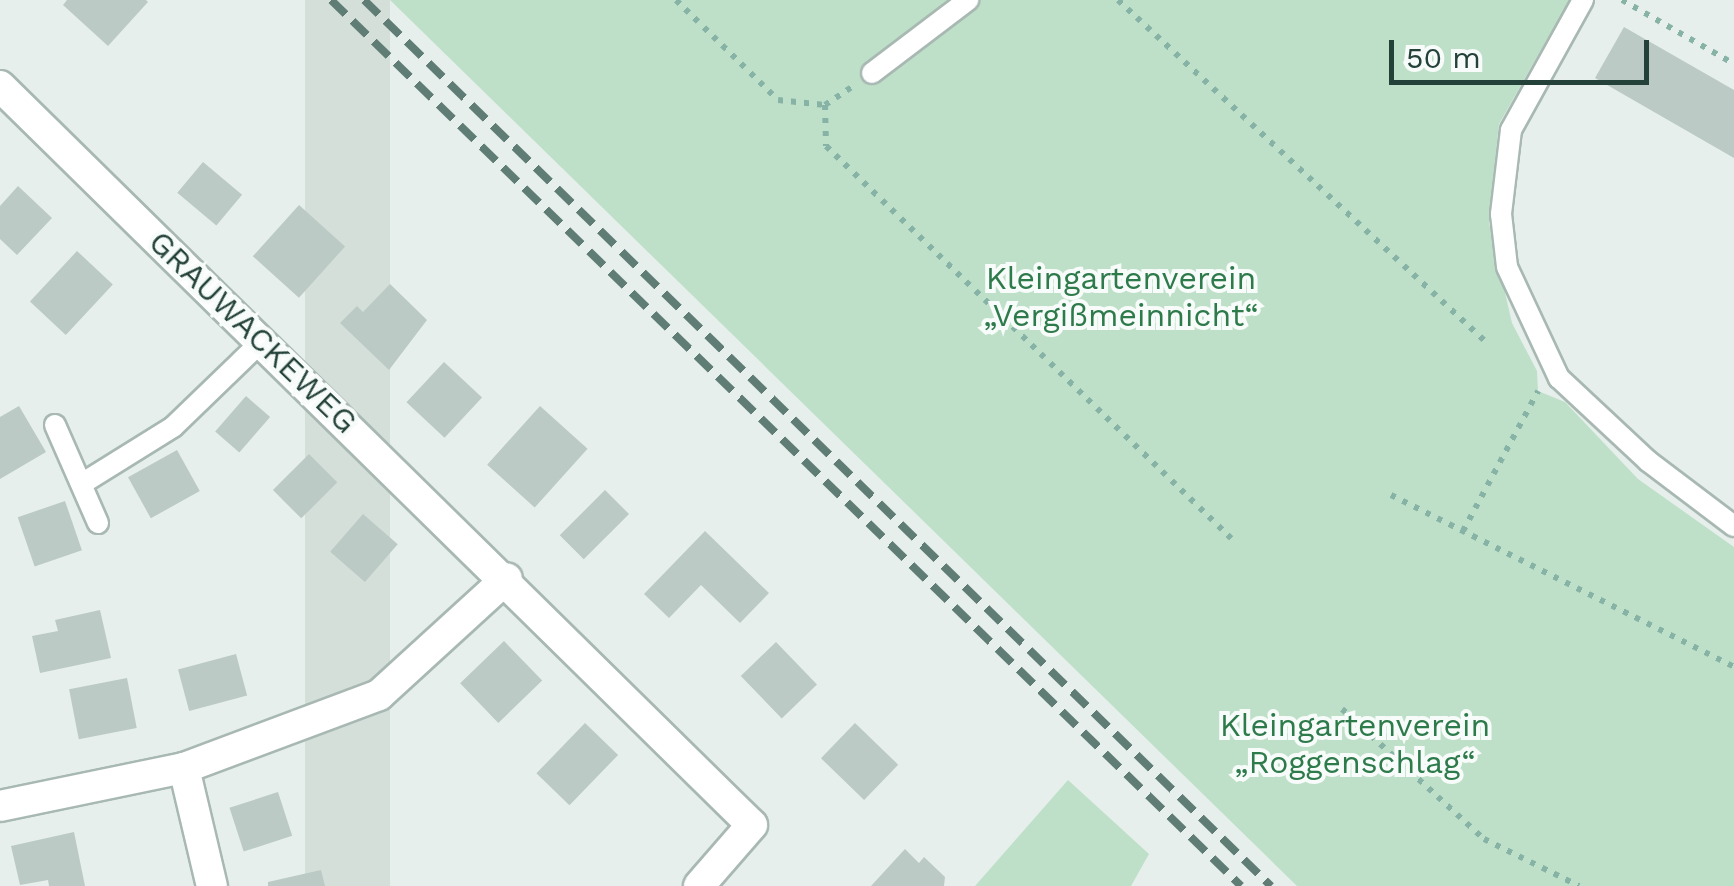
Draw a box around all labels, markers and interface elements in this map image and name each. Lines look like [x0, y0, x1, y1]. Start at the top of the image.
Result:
scale bar [1394, 20, 1654, 82]
text: 50 m [1406, 40, 1481, 75]
street label: GRAUWACKEWEG [141, 223, 365, 441]
park label: Kleingartenverein „Vergißmeinnicht“ [983, 260, 1259, 335]
park label: Kleingartenverein „Roggenschlag“ [1220, 707, 1490, 782]

